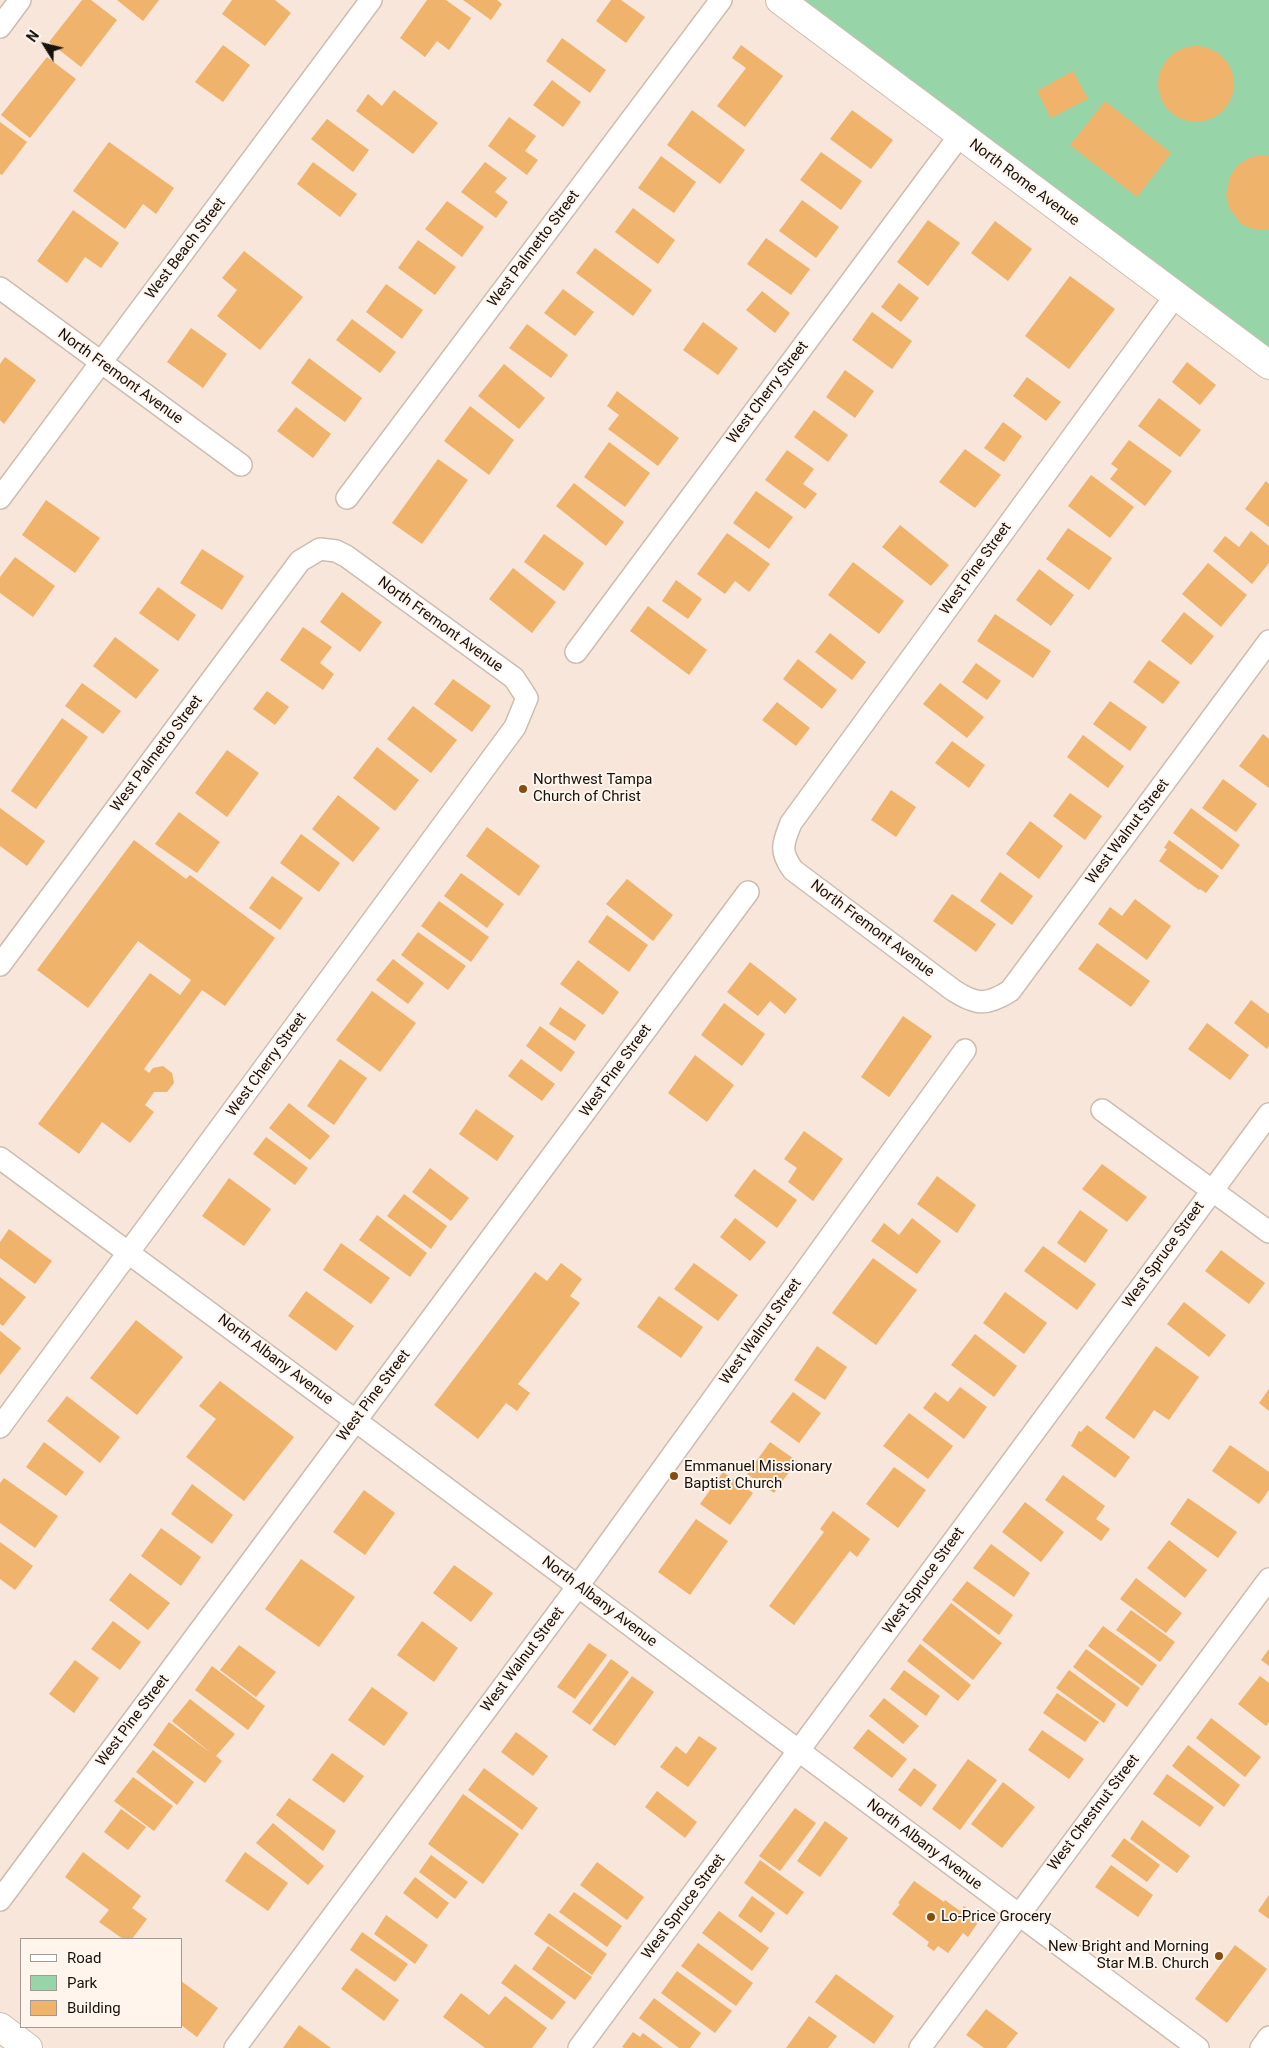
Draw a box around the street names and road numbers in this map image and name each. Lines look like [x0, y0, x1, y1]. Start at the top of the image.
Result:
street label: North Rome Avenue [965, 136, 1083, 230]
street label: West Palmetto Street [484, 187, 584, 311]
street label: West Beach Street [142, 195, 230, 303]
street label: North Fremont Avenue [54, 326, 186, 428]
street label: West Cherry Street [723, 338, 813, 448]
street label: West Pine Street [936, 519, 1016, 619]
street label: North Fremont Avenue [374, 574, 506, 676]
street label: West Palmetto Street [107, 692, 207, 816]
street label: West Walnut Street [1083, 776, 1173, 888]
street label: North Fremont Avenue [807, 877, 937, 981]
street label: West Cherry Street [223, 1010, 311, 1120]
street label: West Pine Street [576, 1021, 656, 1121]
street label: West Spruce Street [1119, 1198, 1209, 1312]
street label: West Walnut Street [716, 1275, 806, 1389]
street label: North Albany Avenue [214, 1311, 336, 1409]
street label: West Pine Street [334, 1347, 414, 1445]
street label: West Spruce Street [879, 1524, 969, 1638]
street label: North Albany Avenue [538, 1553, 660, 1651]
street label: West Walnut Street [478, 1604, 568, 1716]
street label: West Pine Street [93, 1672, 173, 1770]
street label: West Chestnut Street [1044, 1751, 1144, 1875]
street label: North Albany Avenue [863, 1796, 985, 1894]
street label: West Spruce Street [639, 1851, 729, 1963]

